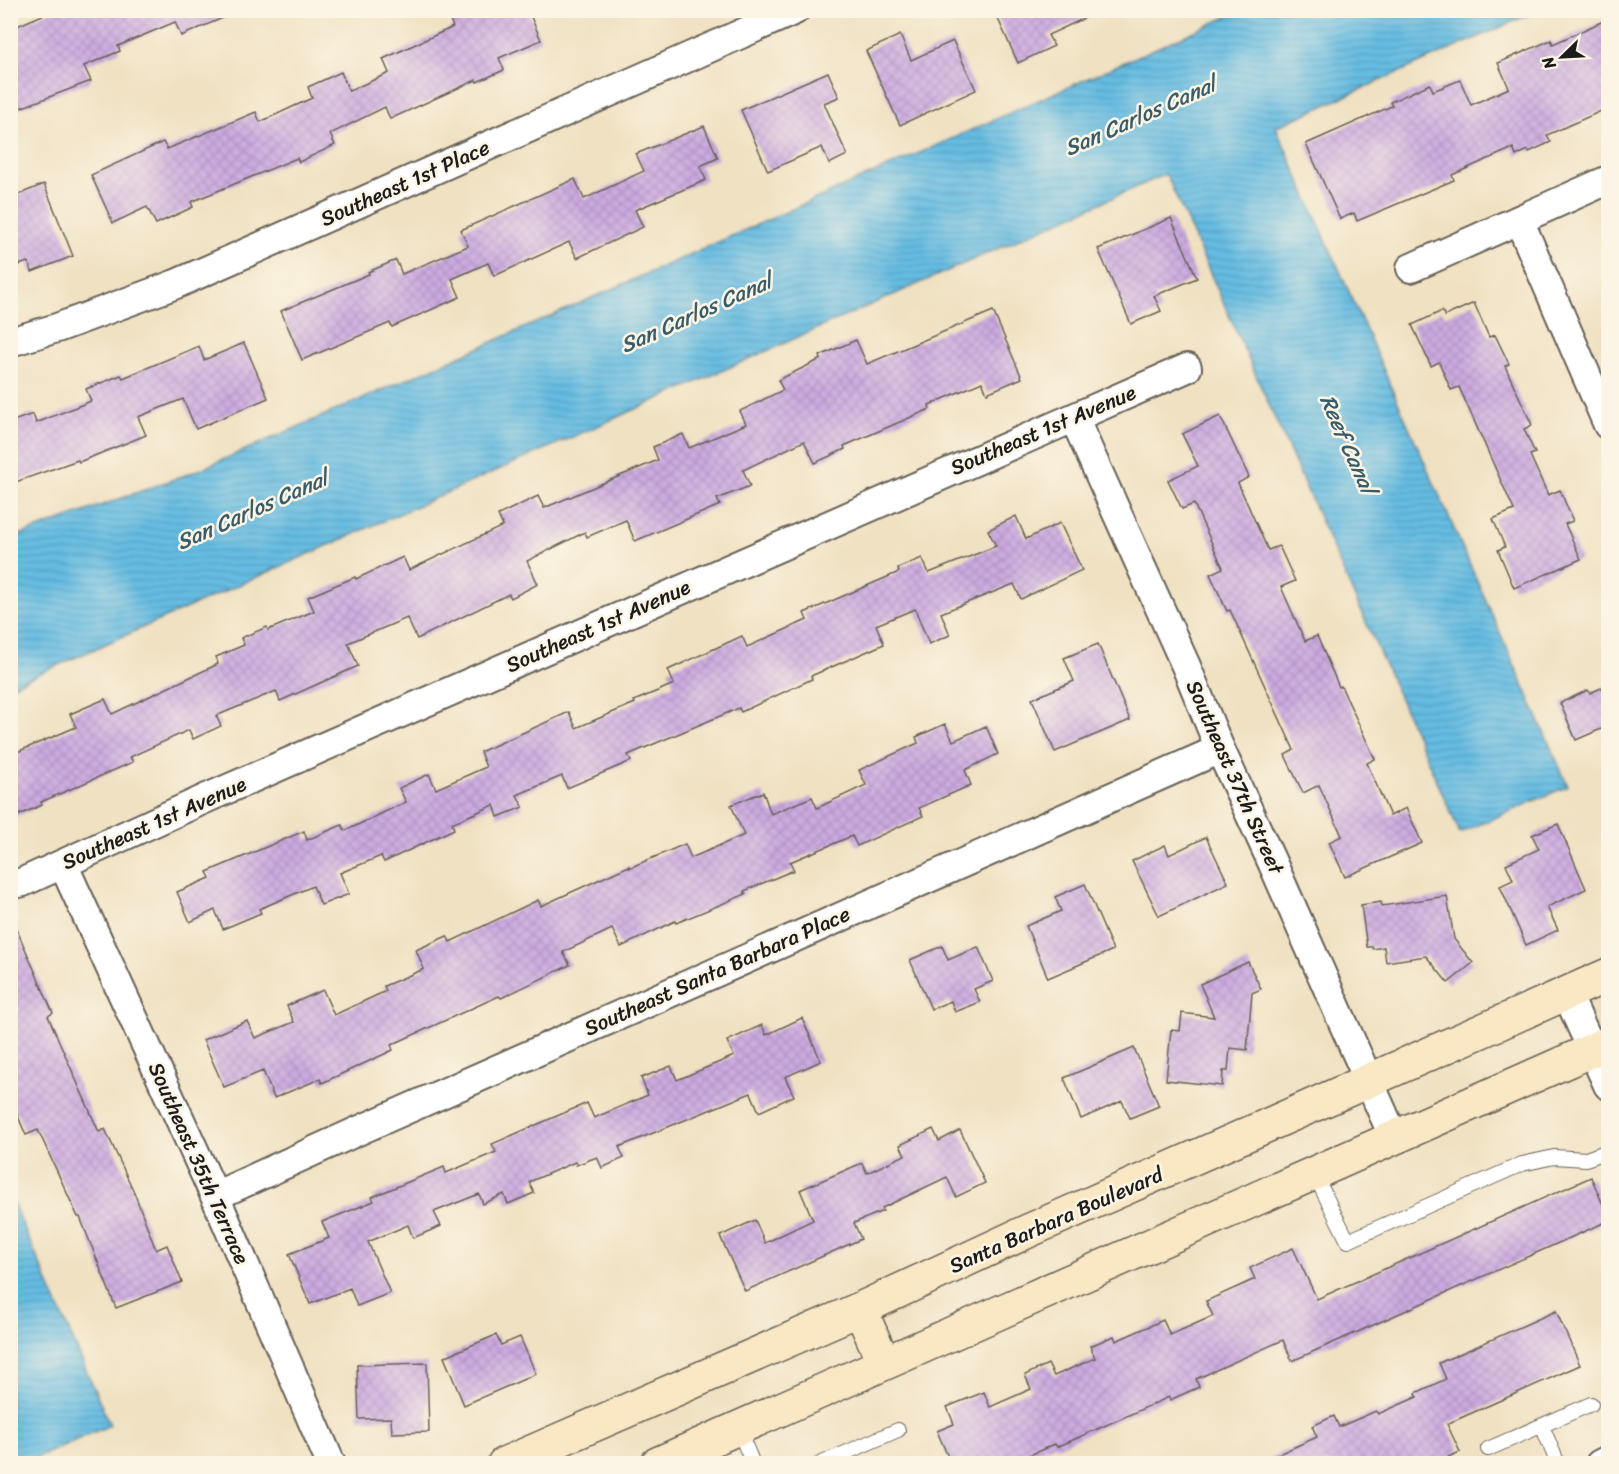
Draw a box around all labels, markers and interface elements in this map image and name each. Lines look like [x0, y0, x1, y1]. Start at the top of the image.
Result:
north arrow [1532, 27, 1592, 87]
text: N [1533, 51, 1565, 75]
water label: San Carlos Canal [1058, 63, 1227, 167]
street label: Southeast 1st Place [314, 128, 496, 237]
water label: San Carlos Canal [614, 260, 783, 364]
street label: Southeast 1st Avenue [944, 374, 1142, 486]
water label: Reef Canal [1309, 388, 1389, 504]
water label: San Carlos Canal [170, 457, 339, 561]
street label: Southeast 1st Avenue [499, 568, 697, 684]
street label: Southeast 37th Street [1175, 674, 1296, 882]
street label: Southeast 1st Avenue [55, 765, 253, 881]
street label: Southeast Santa Barbara Place [578, 895, 857, 1047]
street label: Southeast 35th Terrace [137, 1056, 261, 1270]
street label: Santa Barbara Boulevard [943, 1155, 1171, 1284]

